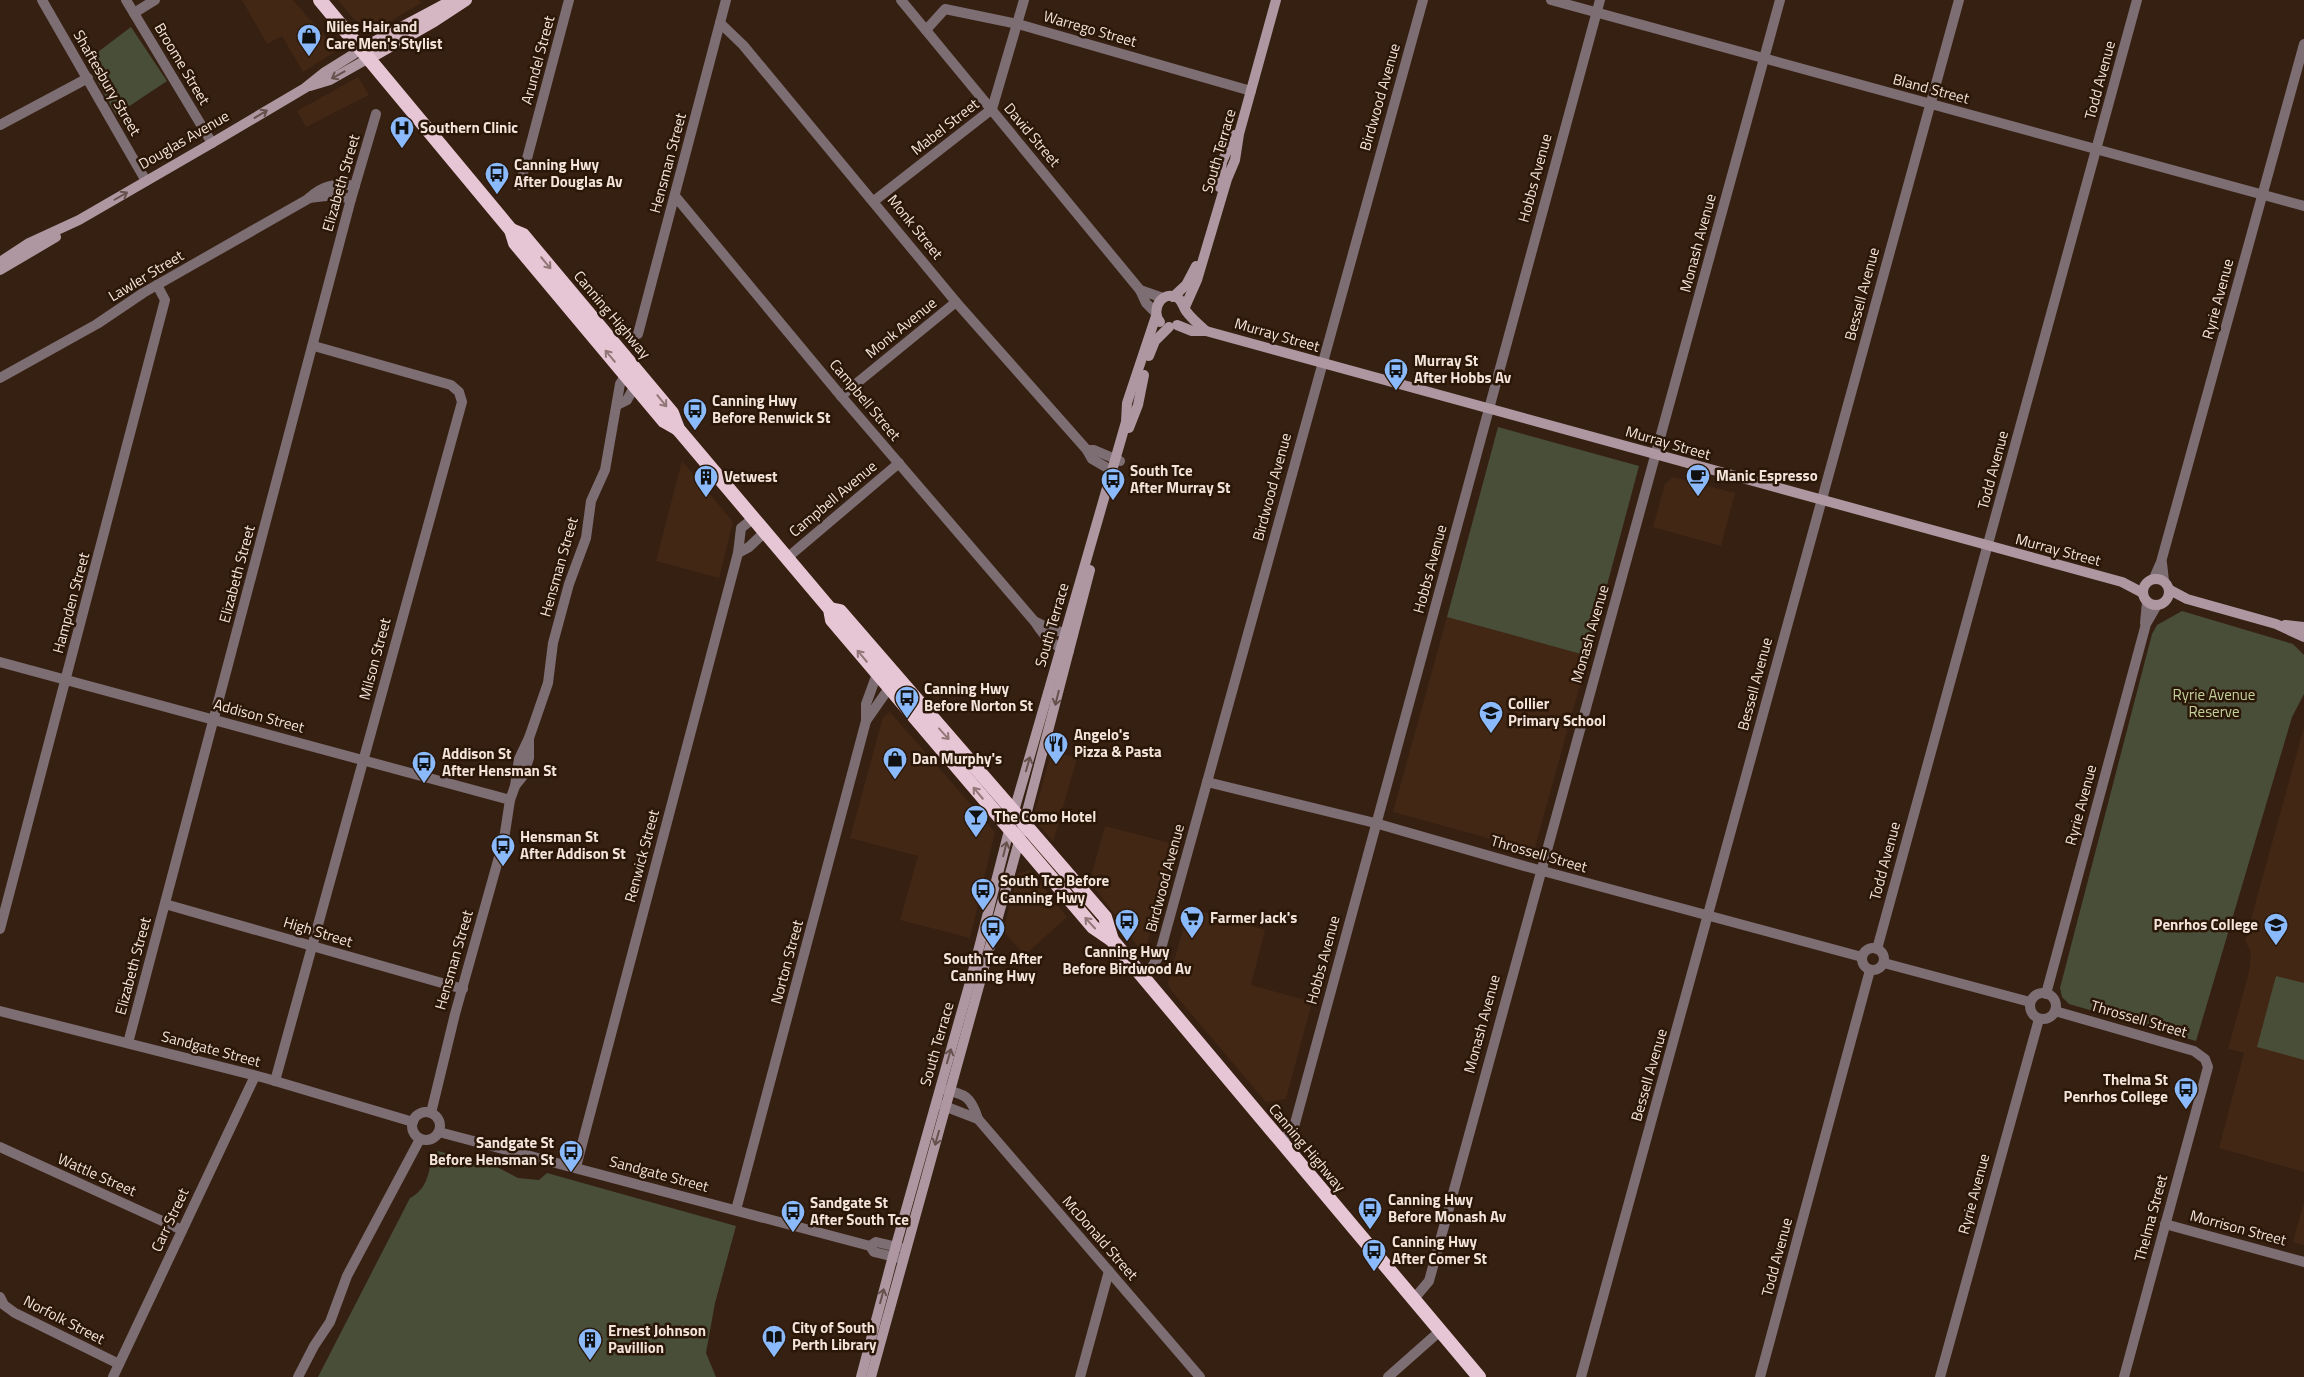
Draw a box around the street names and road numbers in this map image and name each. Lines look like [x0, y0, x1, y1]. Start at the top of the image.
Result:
street label: Warrego Street [1041, 4, 1140, 53]
street label: Arundel Street [515, 12, 561, 107]
street label: Broome Street [149, 18, 216, 110]
street label: Shaftesbury Street [68, 26, 147, 141]
street label: Todd Avenue [2078, 38, 2121, 122]
street label: Birdwood Avenue [1353, 40, 1406, 153]
street label: Bland Street [1890, 67, 1973, 110]
street label: Mabel Street [906, 92, 984, 161]
street label: David Street [999, 98, 1067, 172]
street label: Douglas Avenue [134, 104, 233, 175]
street label: South Terrace [1196, 106, 1242, 196]
street label: Hensman Street [643, 110, 692, 215]
street label: Elizabeth Street [316, 131, 366, 234]
street label: Hobbs Avenue [1512, 131, 1557, 225]
street label: Monk Street [882, 189, 949, 265]
street label: Monash Avenue [1673, 191, 1722, 295]
street label: Lawler Street [104, 244, 188, 307]
street label: Bessell Avenue [1838, 245, 1885, 343]
street label: Ryrie Avenue [2196, 256, 2239, 342]
street label: Canning Highway [568, 265, 656, 364]
street label: Monk Avenue [860, 292, 941, 364]
street label: Murray Street [1232, 311, 1323, 358]
street label: Campbell Street [824, 354, 907, 446]
street label: Murray Street [1623, 419, 1714, 466]
street label: Todd Avenue [1971, 428, 2014, 512]
street label: Birdwood Avenue [1246, 430, 1297, 543]
street label: Campbell Avenue [784, 455, 882, 542]
street label: Hensman Street [533, 514, 584, 619]
street label: Elizabeth Street [212, 522, 261, 625]
street label: Hobbs Avenue [1407, 522, 1452, 616]
street label: Murray Street [2013, 527, 2104, 572]
street label: Hampden Street [46, 549, 95, 656]
street label: South Terrace [1029, 580, 1075, 670]
street label: Monash Avenue [1565, 582, 1615, 686]
street label: Milson Street [353, 614, 397, 703]
street label: Bessell Avenue [1731, 635, 1778, 733]
street label: Addison Street [211, 692, 308, 739]
street label: Ryrie Avenue [2059, 762, 2102, 848]
street label: Renwick Street [618, 806, 665, 905]
street label: Todd Avenue [1863, 819, 1906, 903]
street label: Birdwood Avenue [1139, 821, 1190, 934]
street label: Throssell Street [1488, 829, 1591, 878]
street label: Hensman Street [428, 907, 479, 1012]
street label: High Street [281, 910, 356, 953]
street label: Hobbs Avenue [1300, 913, 1345, 1007]
street label: Elizabeth Street [108, 914, 157, 1017]
street label: Norton Street [764, 916, 809, 1007]
street label: Monash Avenue [1457, 972, 1506, 1076]
street label: Throssell Street [2088, 994, 2191, 1043]
street label: South Terrace [914, 999, 960, 1089]
street label: Sandgate Street [159, 1024, 264, 1073]
street label: Bessell Avenue [1624, 1026, 1673, 1124]
street label: Canning Highway [1263, 1098, 1351, 1197]
street label: Wattle Street [54, 1147, 141, 1202]
street label: Sandgate Street [607, 1149, 712, 1198]
street label: Ryrie Avenue [1952, 1151, 1995, 1237]
street label: Thelma Street [2128, 1171, 2173, 1264]
street label: Carr Street [145, 1183, 195, 1255]
street label: McDonald Street [1057, 1190, 1144, 1286]
street label: Morrison Street [2187, 1204, 2290, 1252]
street label: Todd Avenue [1755, 1215, 1798, 1299]
street label: Norfolk Street [20, 1289, 110, 1350]

